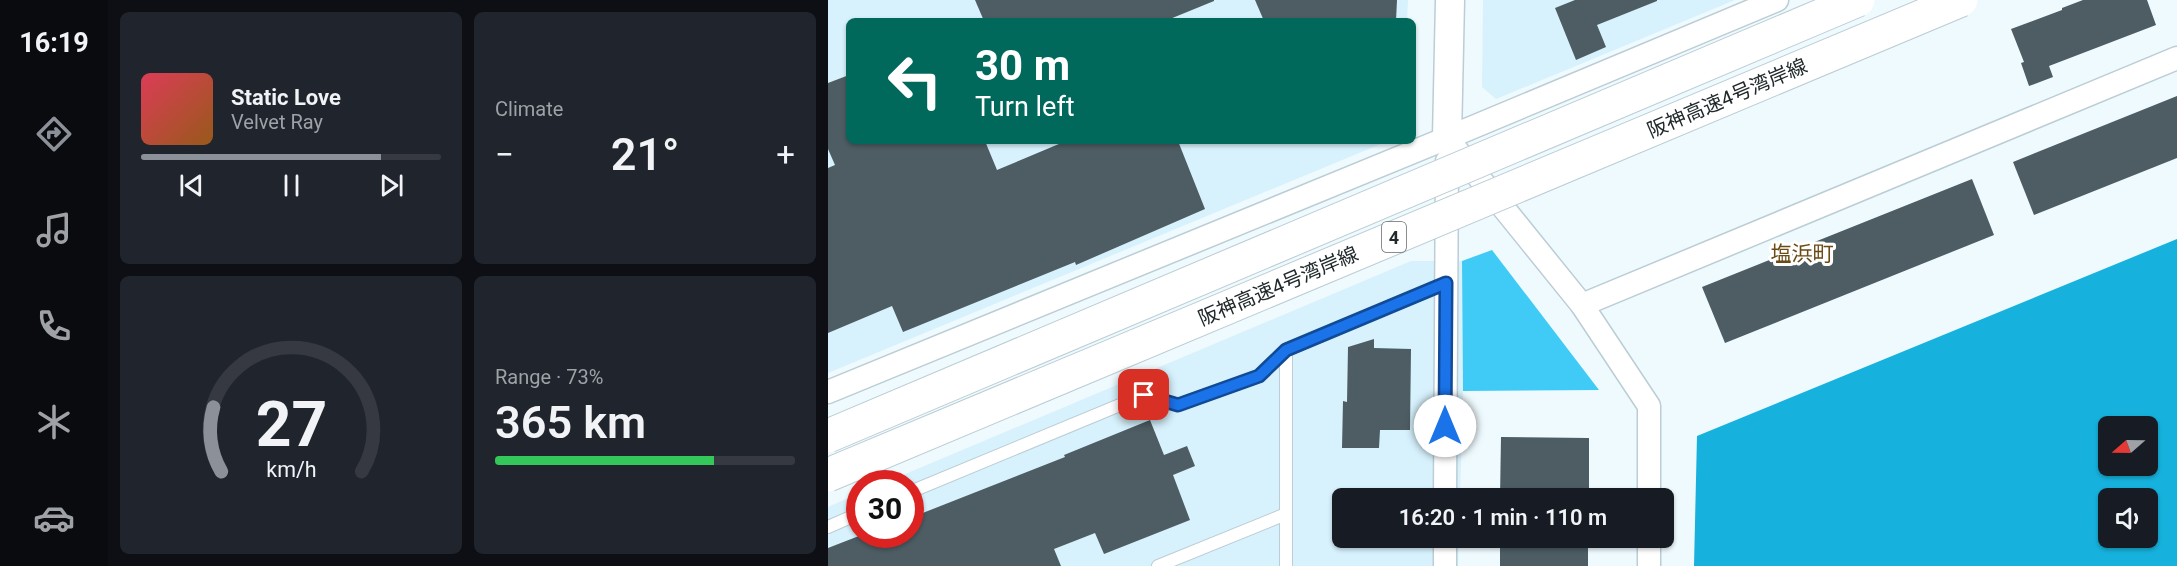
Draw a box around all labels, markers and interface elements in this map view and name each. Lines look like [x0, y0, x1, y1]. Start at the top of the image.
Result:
text: 16:19 [19, 27, 89, 59]
text: 30 m [975, 41, 1070, 90]
icon: left [876, 42, 954, 120]
street label: 阪神高速4号湾岸線 [1643, 53, 1811, 143]
text: Static Love [231, 85, 341, 110]
text: Turn left [975, 91, 1075, 123]
text: Climate [495, 97, 563, 121]
text: Velvet Ray [231, 110, 323, 134]
icon: directions [33, 113, 75, 155]
text: 21° [611, 128, 679, 181]
text: − [495, 135, 514, 174]
text: + [776, 135, 795, 174]
icon: previous [175, 169, 208, 202]
icon: pause [275, 169, 308, 202]
icon: next [375, 169, 408, 202]
icon: music [33, 209, 75, 251]
road number: 4 [1382, 222, 1406, 252]
street label: 阪神高速4号湾岸線 [1194, 241, 1362, 331]
district label: 塩浜町 [1771, 242, 1834, 266]
icon: phone [33, 305, 75, 347]
text: Range · 73% [495, 365, 603, 389]
pin [1118, 369, 1169, 420]
icon: arrive [1127, 378, 1160, 411]
text: 27 [255, 388, 327, 461]
position arrow [1413, 394, 1477, 458]
text: 365 km [495, 396, 646, 449]
icon: climate [33, 401, 75, 443]
north arrow [2098, 416, 2158, 476]
map controls [2098, 416, 2158, 548]
text: km/h [266, 457, 316, 482]
speed limit sign: 30 [846, 470, 924, 548]
button: sound [2098, 488, 2158, 548]
icon: car [33, 497, 75, 539]
text: 16:20 · 1 min · 110 m [1399, 505, 1607, 530]

